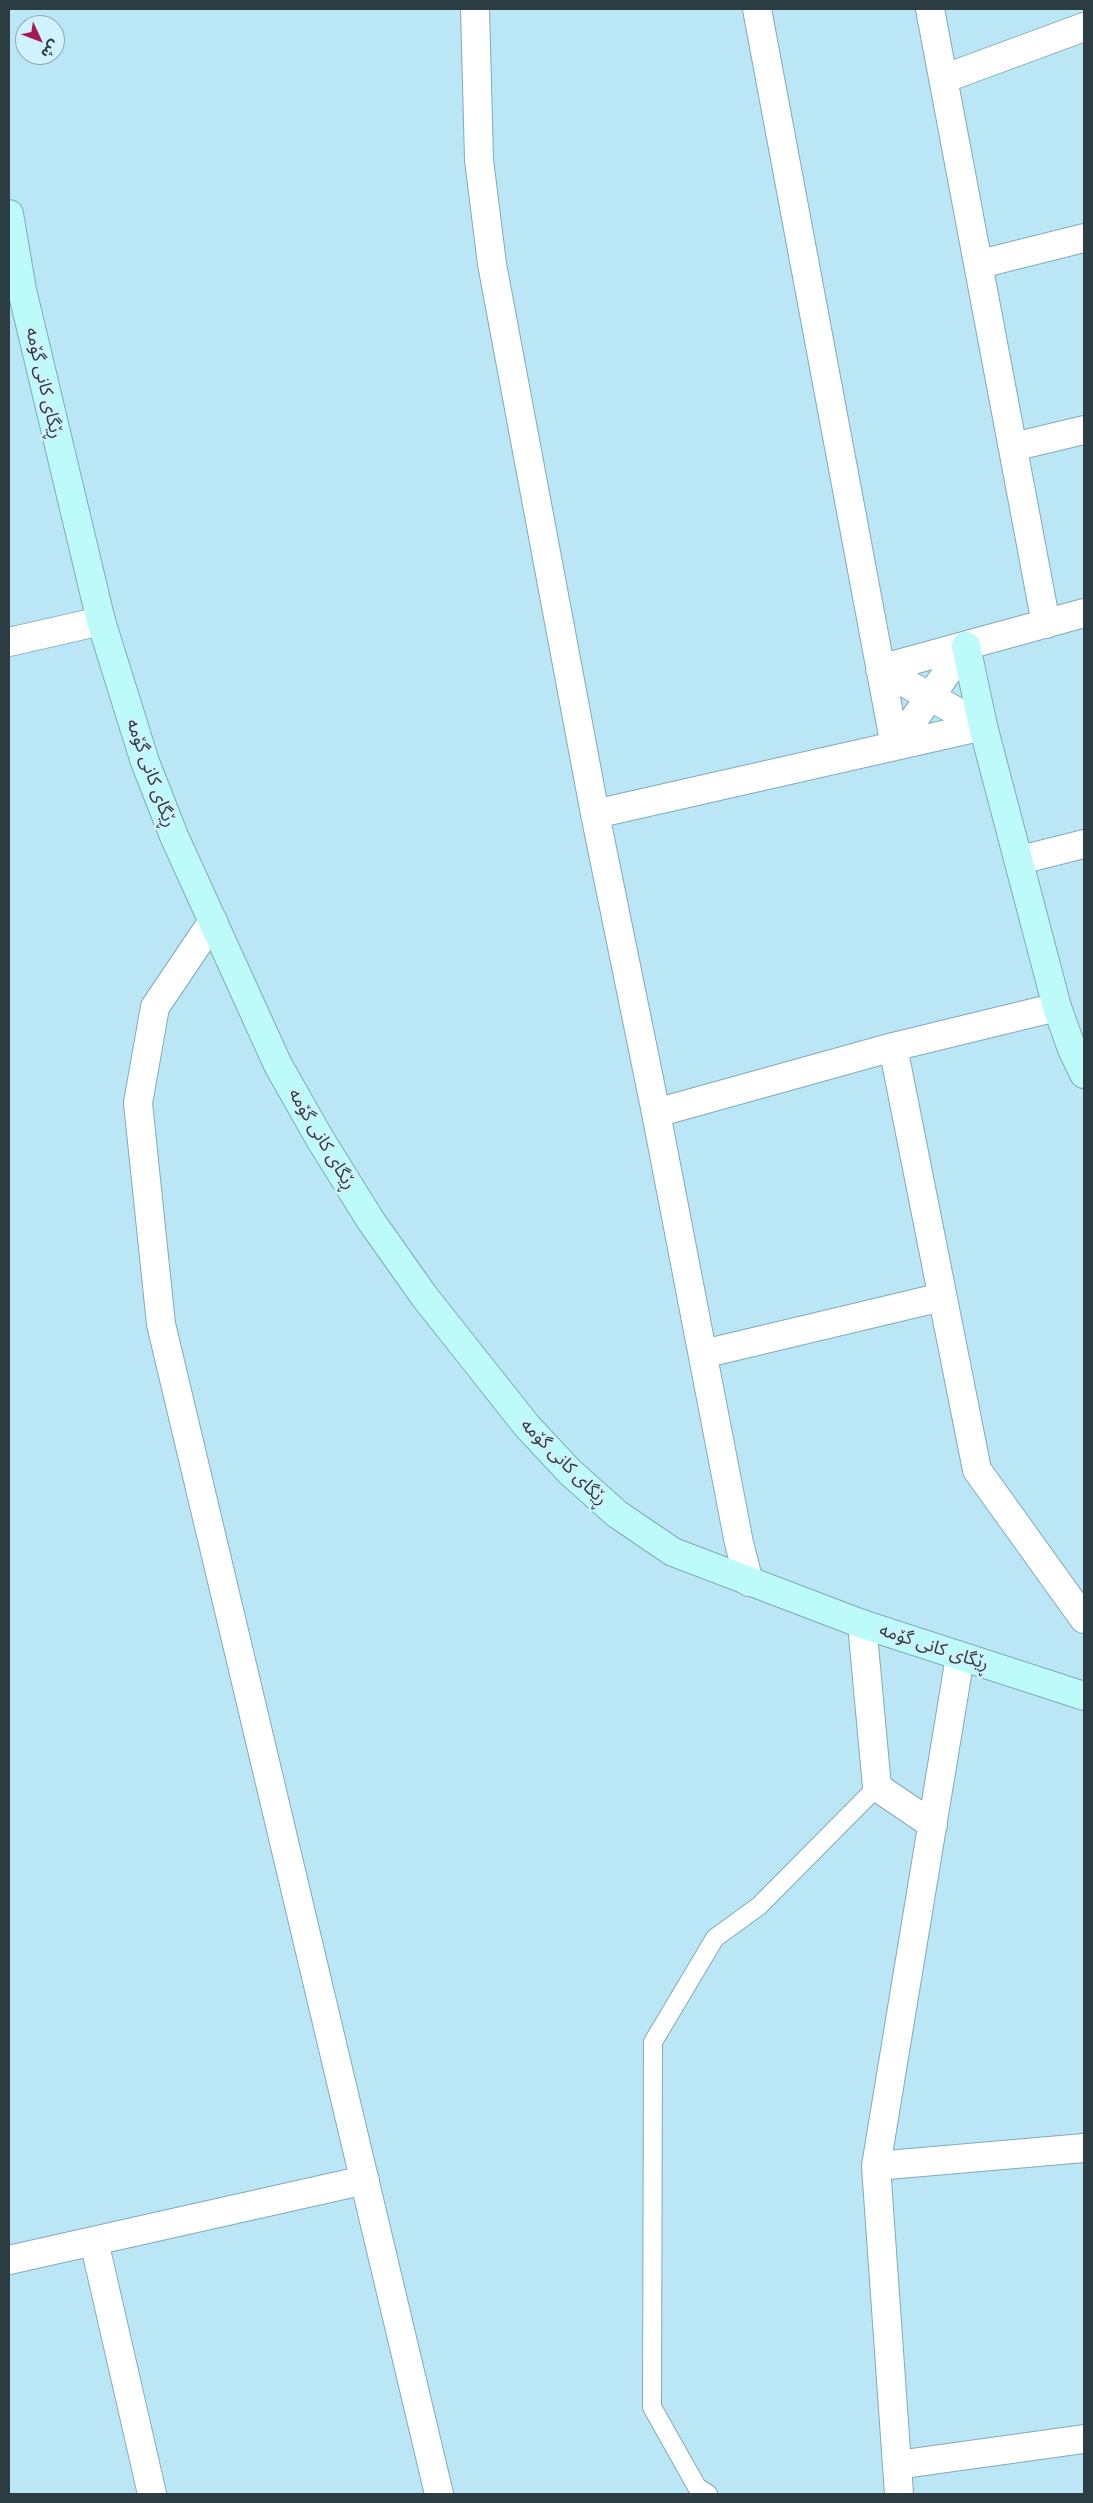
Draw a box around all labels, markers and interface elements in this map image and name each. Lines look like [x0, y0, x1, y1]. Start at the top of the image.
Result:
north arrow [15, 15, 65, 65]
text: ش [38, 37, 63, 62]
street label: ڕێگای کانی گۆمە [21, 325, 67, 441]
street label: ڕێگای کانی گۆمە [121, 716, 181, 830]
street label: ڕێگای کانی گۆمە [284, 1085, 360, 1193]
street label: ڕێگای کانی گۆمە [516, 1414, 612, 1510]
street label: ڕێگای کانی گۆمە [877, 1619, 991, 1675]

